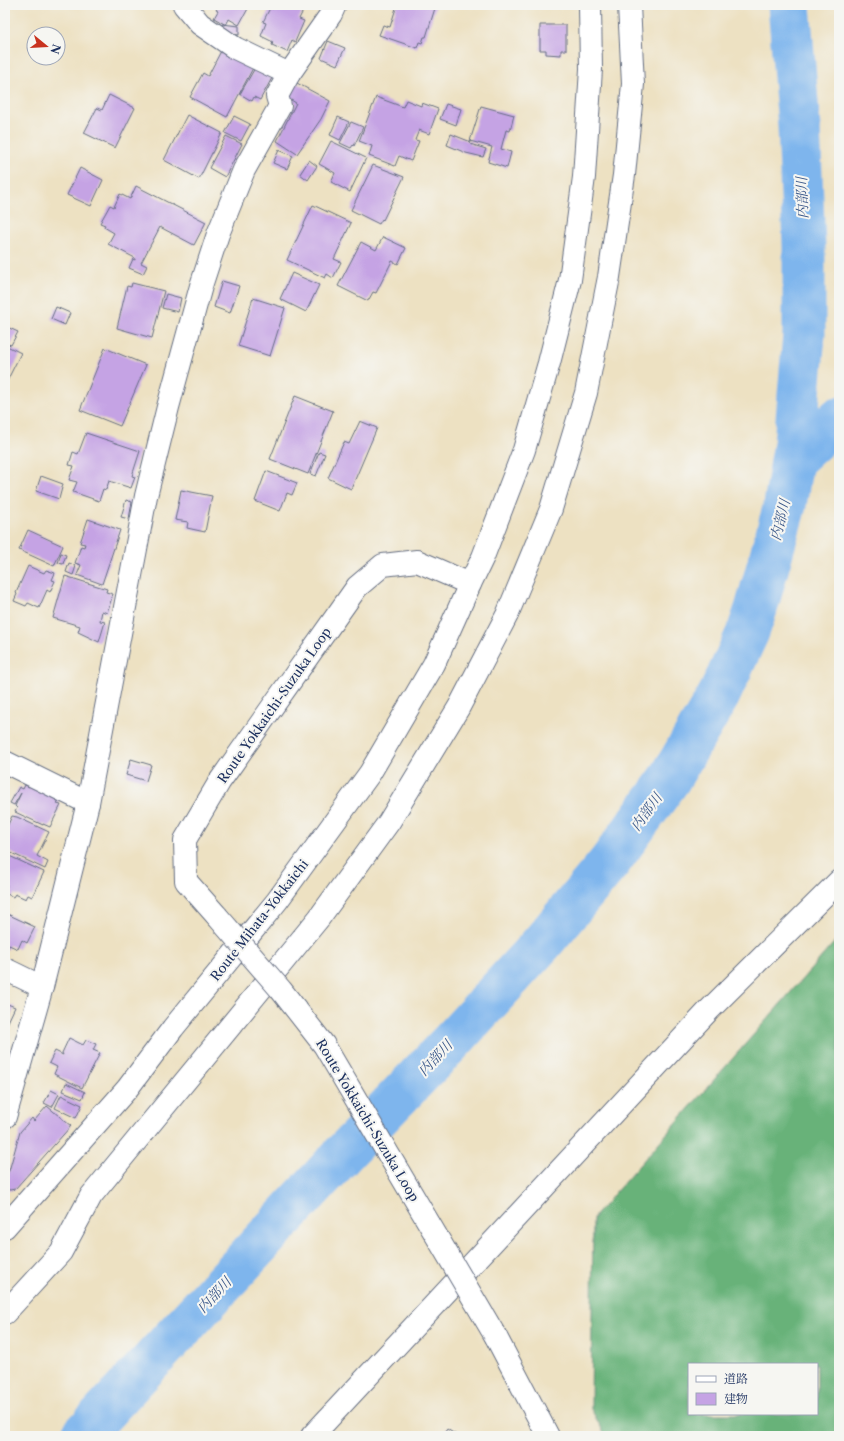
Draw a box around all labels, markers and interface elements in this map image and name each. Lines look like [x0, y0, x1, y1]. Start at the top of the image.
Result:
north arrow [26, 26, 66, 66]
text: N [47, 42, 64, 56]
water label: 内部川 [792, 175, 812, 219]
water label: 内部川 [766, 496, 794, 543]
street label: Route Yokkaichi-Suzuka Loop [214, 624, 334, 786]
water label: 内部川 [626, 788, 667, 834]
street label: Route Mihata-Yokkaichi [207, 856, 311, 984]
water label: 内部川 [414, 1035, 457, 1079]
street label: Route Yokkaichi-Suzuka Loop [313, 1036, 423, 1204]
water label: 内部川 [193, 1272, 236, 1316]
legend [688, 1363, 818, 1415]
text: 道路 [724, 1371, 748, 1386]
text: 建物 [724, 1391, 748, 1406]

